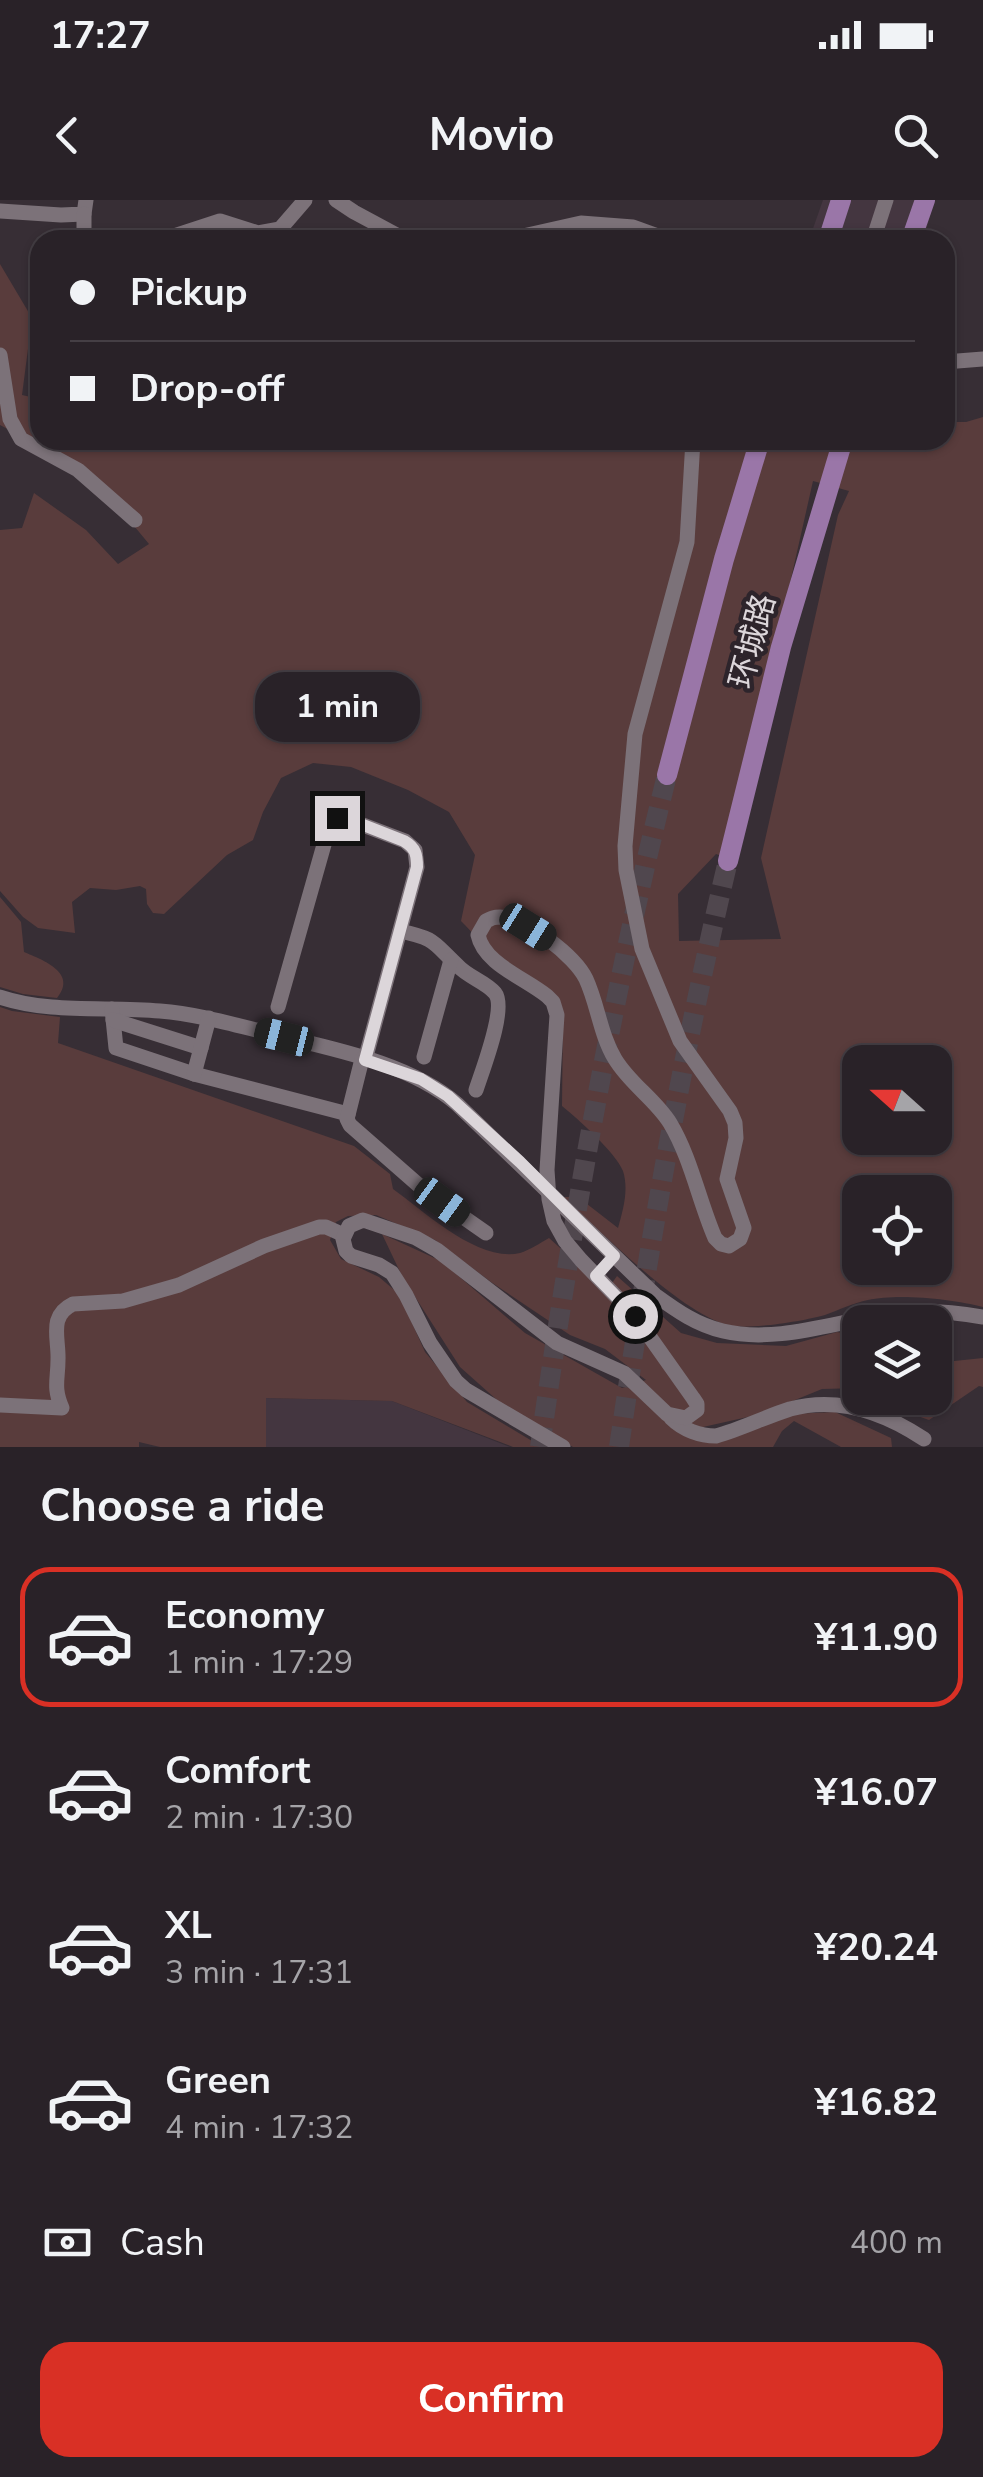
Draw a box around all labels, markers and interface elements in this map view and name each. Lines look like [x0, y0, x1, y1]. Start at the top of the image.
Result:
text: 17:27 [50, 10, 151, 61]
text: Movio [429, 105, 554, 166]
icon: back [40, 108, 95, 163]
icon: search [888, 108, 943, 163]
text: Pickup [130, 267, 248, 318]
text: Drop-off [130, 363, 284, 414]
street label: 环城路 [719, 589, 786, 693]
callout: 1 min [255, 673, 420, 743]
text: 1 min [296, 685, 379, 728]
route end [315, 796, 360, 841]
car [495, 898, 561, 956]
car [251, 1015, 317, 1059]
north arrow [842, 1045, 952, 1155]
map controls [842, 1045, 952, 1415]
car [409, 1172, 475, 1232]
button: locate [842, 1175, 952, 1285]
route start [613, 1294, 658, 1339]
button: layers [842, 1305, 952, 1415]
text: Choose a ride [40, 1476, 325, 1537]
text: Economy [165, 1590, 324, 1641]
icon: car [45, 1592, 135, 1682]
text: ¥11.90 [815, 1612, 938, 1663]
text: 1 min · 17:29 [165, 1641, 353, 1684]
text: Comfort [165, 1745, 310, 1796]
icon: car [45, 1747, 135, 1837]
text: ¥16.07 [815, 1767, 938, 1818]
text: 2 min · 17:30 [165, 1796, 353, 1839]
text: XL [165, 1900, 212, 1951]
icon: car [45, 1902, 135, 1992]
text: ¥20.24 [815, 1922, 938, 1973]
text: 3 min · 17:31 [165, 1951, 353, 1994]
text: Green [165, 2055, 271, 2106]
icon: car [45, 2057, 135, 2147]
text: ¥16.82 [815, 2077, 938, 2128]
text: 4 min · 17:32 [165, 2106, 353, 2149]
icon: cash [40, 2215, 95, 2270]
text: Cash [120, 2217, 205, 2268]
text: 400 m [850, 2221, 943, 2264]
button: Confirm [40, 2342, 943, 2457]

